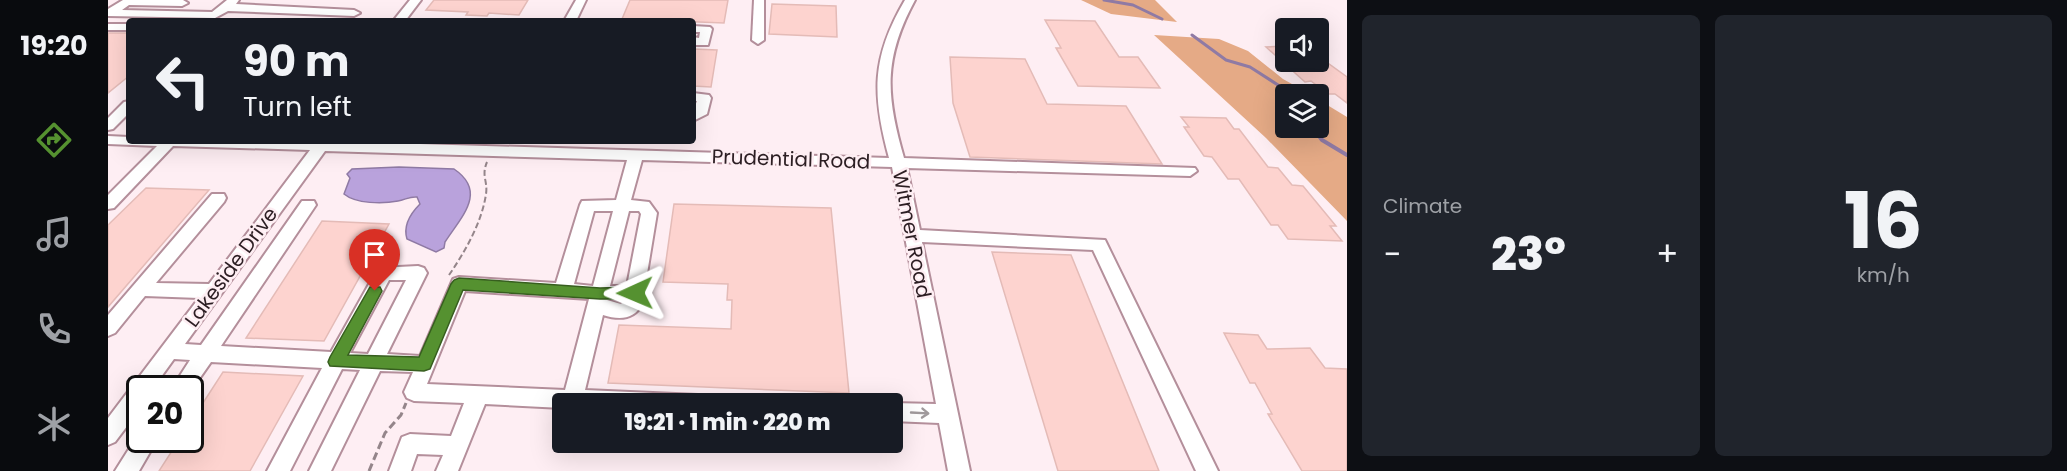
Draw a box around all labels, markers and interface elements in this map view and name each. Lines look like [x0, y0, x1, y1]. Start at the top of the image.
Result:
map controls [1275, 18, 1329, 138]
button: sound [1275, 18, 1329, 72]
text: 19:20 [20, 27, 88, 64]
text: 90 m [243, 32, 350, 91]
icon: left [144, 42, 222, 120]
button: layers [1275, 84, 1329, 138]
text: Turn left [243, 88, 352, 125]
icon: directions [33, 119, 75, 161]
street label: Prudential Road [711, 142, 871, 176]
text: 16 [1844, 166, 1923, 275]
street label: Witmer Road [886, 168, 938, 300]
text: Climate [1383, 192, 1462, 220]
street label: Lakeside Drive [178, 201, 284, 333]
icon: music [33, 213, 75, 255]
text: 23° [1491, 223, 1566, 286]
pin [349, 229, 400, 291]
text: − [1383, 231, 1401, 278]
text: + [1656, 231, 1678, 278]
icon: arrive [358, 238, 391, 271]
position arrow [603, 261, 667, 325]
text: km/h [1857, 261, 1910, 289]
icon: phone [33, 308, 75, 350]
speed limit sign: 20 [126, 375, 204, 453]
icon: climate [33, 403, 75, 445]
text: 19:21 · 1 min · 220 m [625, 407, 830, 438]
one-way arrow [910, 408, 929, 419]

